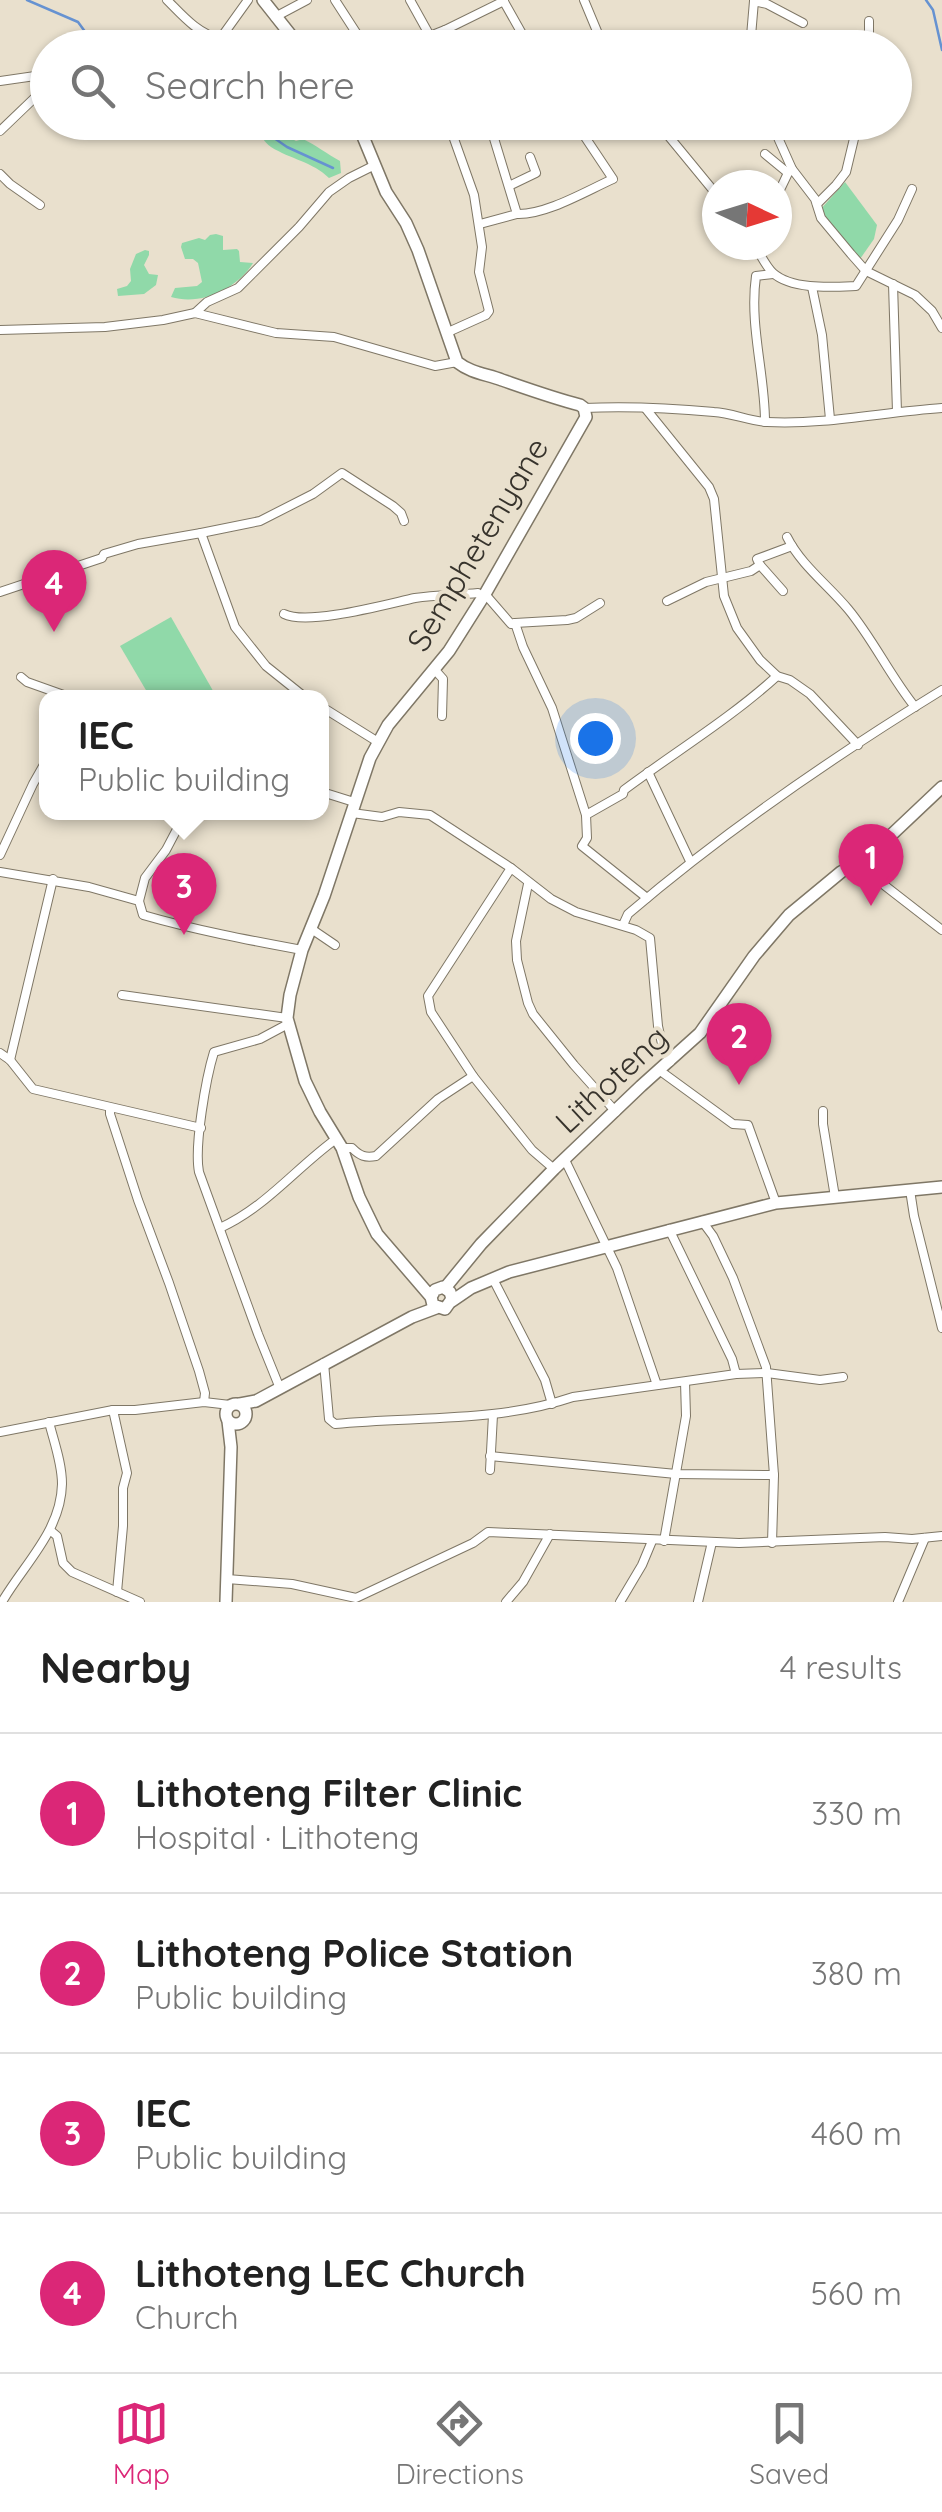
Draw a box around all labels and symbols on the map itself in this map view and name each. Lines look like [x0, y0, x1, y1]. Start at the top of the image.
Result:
north arrow [702, 170, 792, 260]
street label: Semphetenyane [397, 430, 557, 658]
pin: 4 [22, 550, 86, 632]
your location [570, 713, 621, 764]
pin: 1 [838, 824, 904, 906]
pin: 3 [152, 852, 216, 935]
pin: 2 [706, 1002, 772, 1085]
street label: Lithoteng [546, 1017, 676, 1141]

